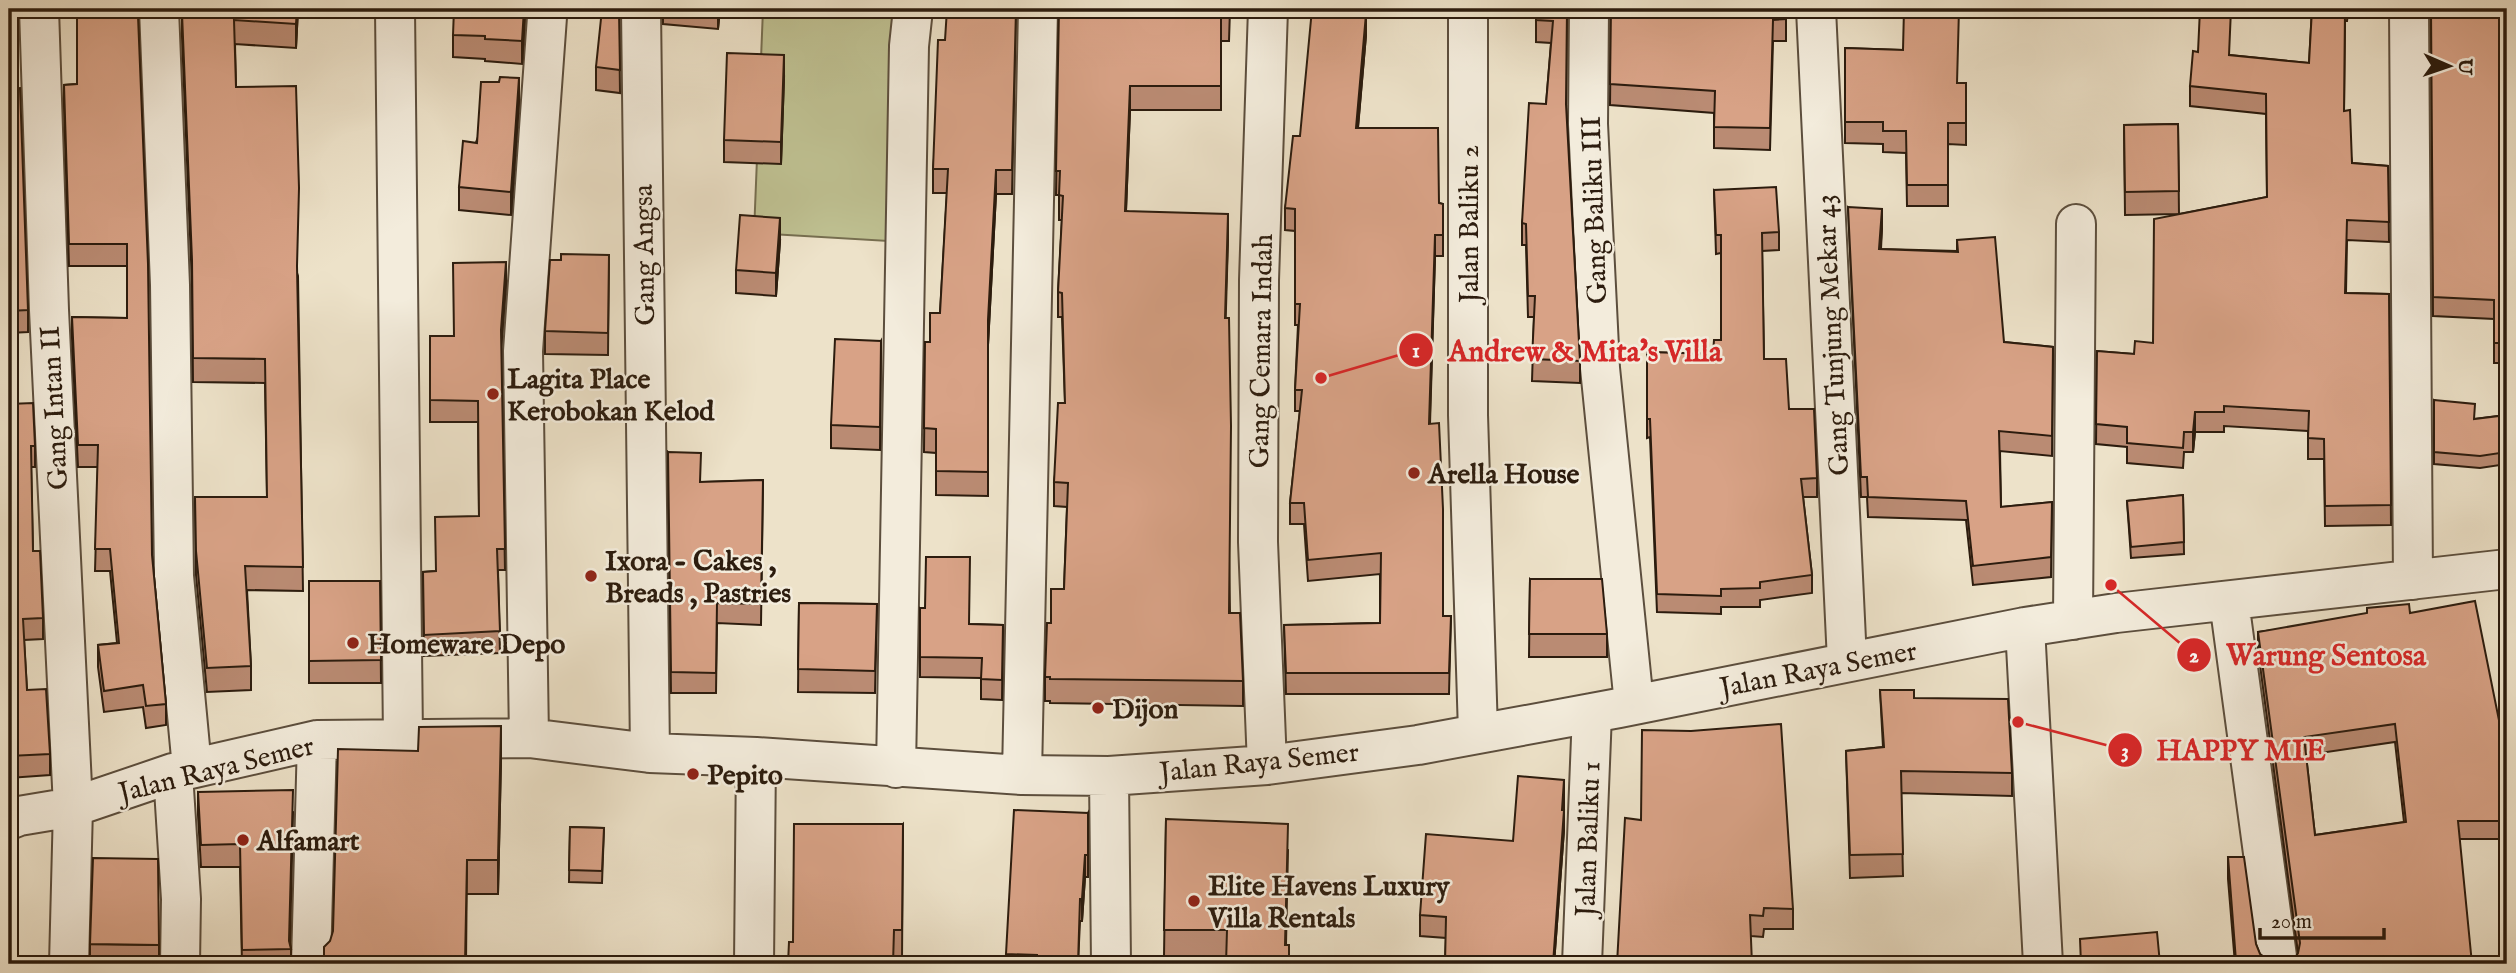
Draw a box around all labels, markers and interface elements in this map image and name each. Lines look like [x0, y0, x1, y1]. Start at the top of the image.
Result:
north arrow [2414, 32, 2484, 102]
text: U [2452, 57, 2476, 76]
street label: Gang Baliku III [1575, 115, 1616, 305]
street label: Jalan Baliku 2 [1453, 145, 1488, 306]
street label: Gang Angsa [627, 183, 664, 326]
street label: Gang Tunjung Mekar 43 [1809, 193, 1858, 477]
street label: Gang Cemara Indah [1243, 233, 1282, 469]
street label: Gang Intan II [34, 325, 77, 491]
callout: Andrew & Mita's Villa [1399, 325, 1736, 376]
text: Andrew & Mita's Villa [1447, 334, 1723, 372]
text: 1 [1412, 338, 1420, 365]
place label: Lagita Place Kerobokan Kelod [507, 363, 715, 430]
marker: Lagita Place Kerobokan Kelod [485, 386, 501, 402]
place label: Arella House [1427, 458, 1580, 493]
marker: Arella House [1406, 465, 1422, 481]
place label: Ixora - Cakes , Breads , Pastries [605, 545, 791, 612]
marker: Ixora - Cakes , Breads , Pastries [583, 568, 599, 584]
place label: Homeware Depo [367, 628, 565, 663]
callout: Warung Sentosa [2177, 629, 2440, 680]
street label: Jalan Raya Semer [1714, 634, 1920, 707]
marker: Homeware Depo [345, 635, 361, 651]
text: Warung Sentosa [2225, 638, 2427, 676]
text: 2 [2189, 643, 2199, 670]
place label: Dijon [1112, 693, 1179, 728]
marker: Dijon [1090, 700, 1106, 716]
callout: HAPPY MIE [2107, 724, 2340, 775]
street label: Jalan Raya Semer [112, 729, 318, 812]
text: HAPPY MIE [2156, 733, 2326, 771]
street label: Jalan Raya Semer [1155, 736, 1361, 792]
text: 3 [2121, 738, 2129, 765]
place label: Pepito [707, 759, 783, 794]
street label: Jalan Baliku 1 [1569, 761, 1610, 920]
marker: Pepito [685, 766, 701, 782]
place label: Alfamart [256, 825, 360, 860]
marker: Alfamart [235, 832, 251, 848]
place label: Elite Havens Luxury Villa Rentals [1207, 870, 1451, 937]
marker: Elite Havens Luxury Villa Rentals [1186, 893, 1202, 909]
scale bar [2260, 896, 2385, 940]
text: 20 m [2271, 909, 2312, 936]

